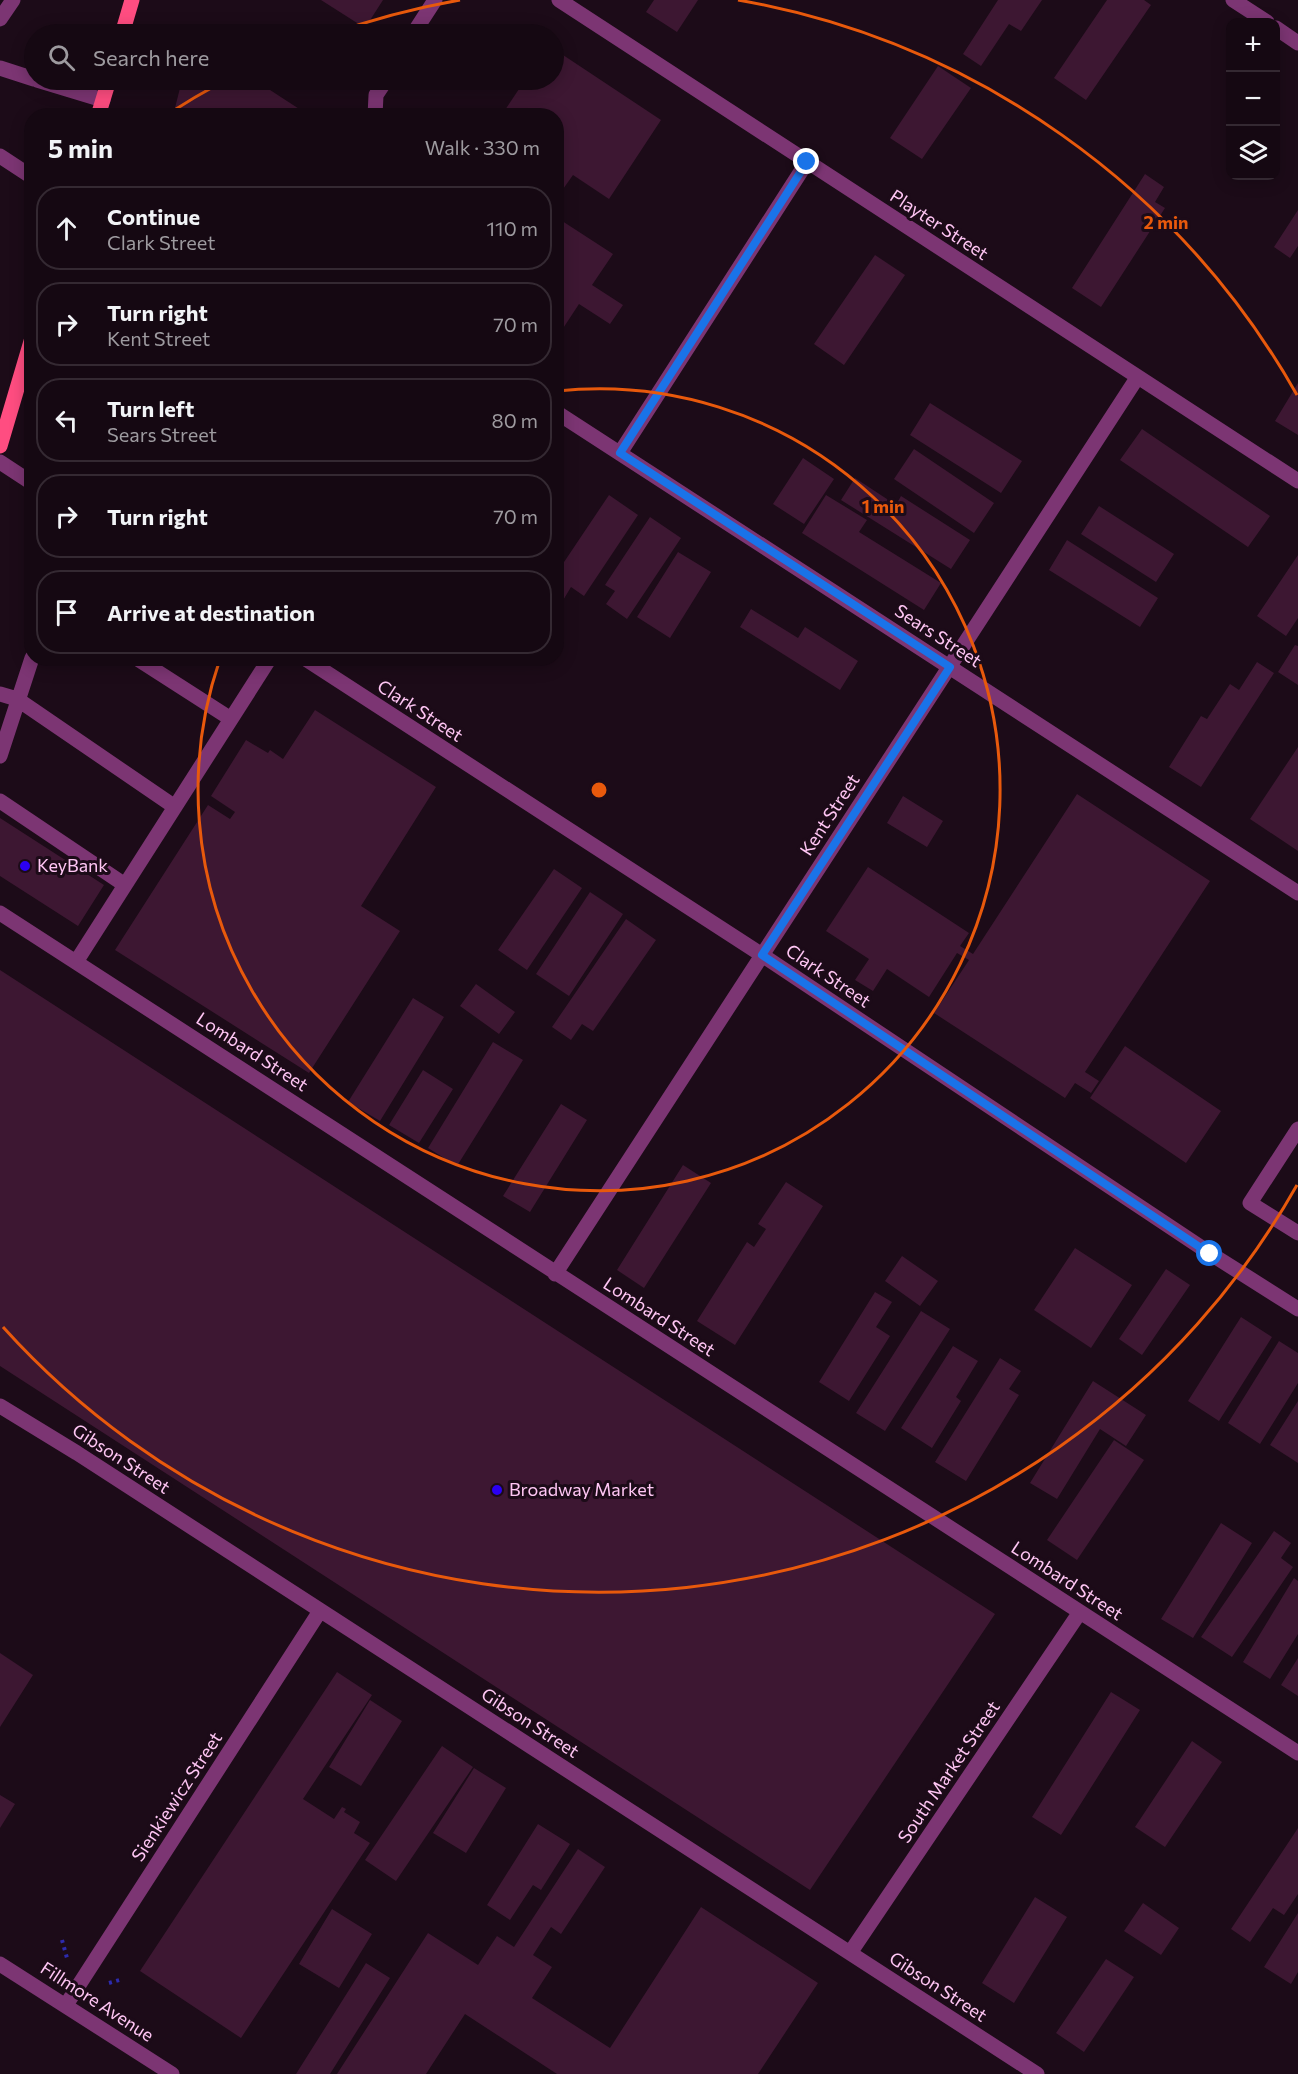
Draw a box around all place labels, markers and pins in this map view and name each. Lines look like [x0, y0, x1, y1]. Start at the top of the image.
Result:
centre of rings [589, 780, 609, 800]
place label: KeyBank [37, 854, 108, 876]
marker: KeyBank [18, 859, 32, 873]
place label: Broadway Market [509, 1478, 654, 1500]
marker: Broadway Market [490, 1483, 504, 1497]

